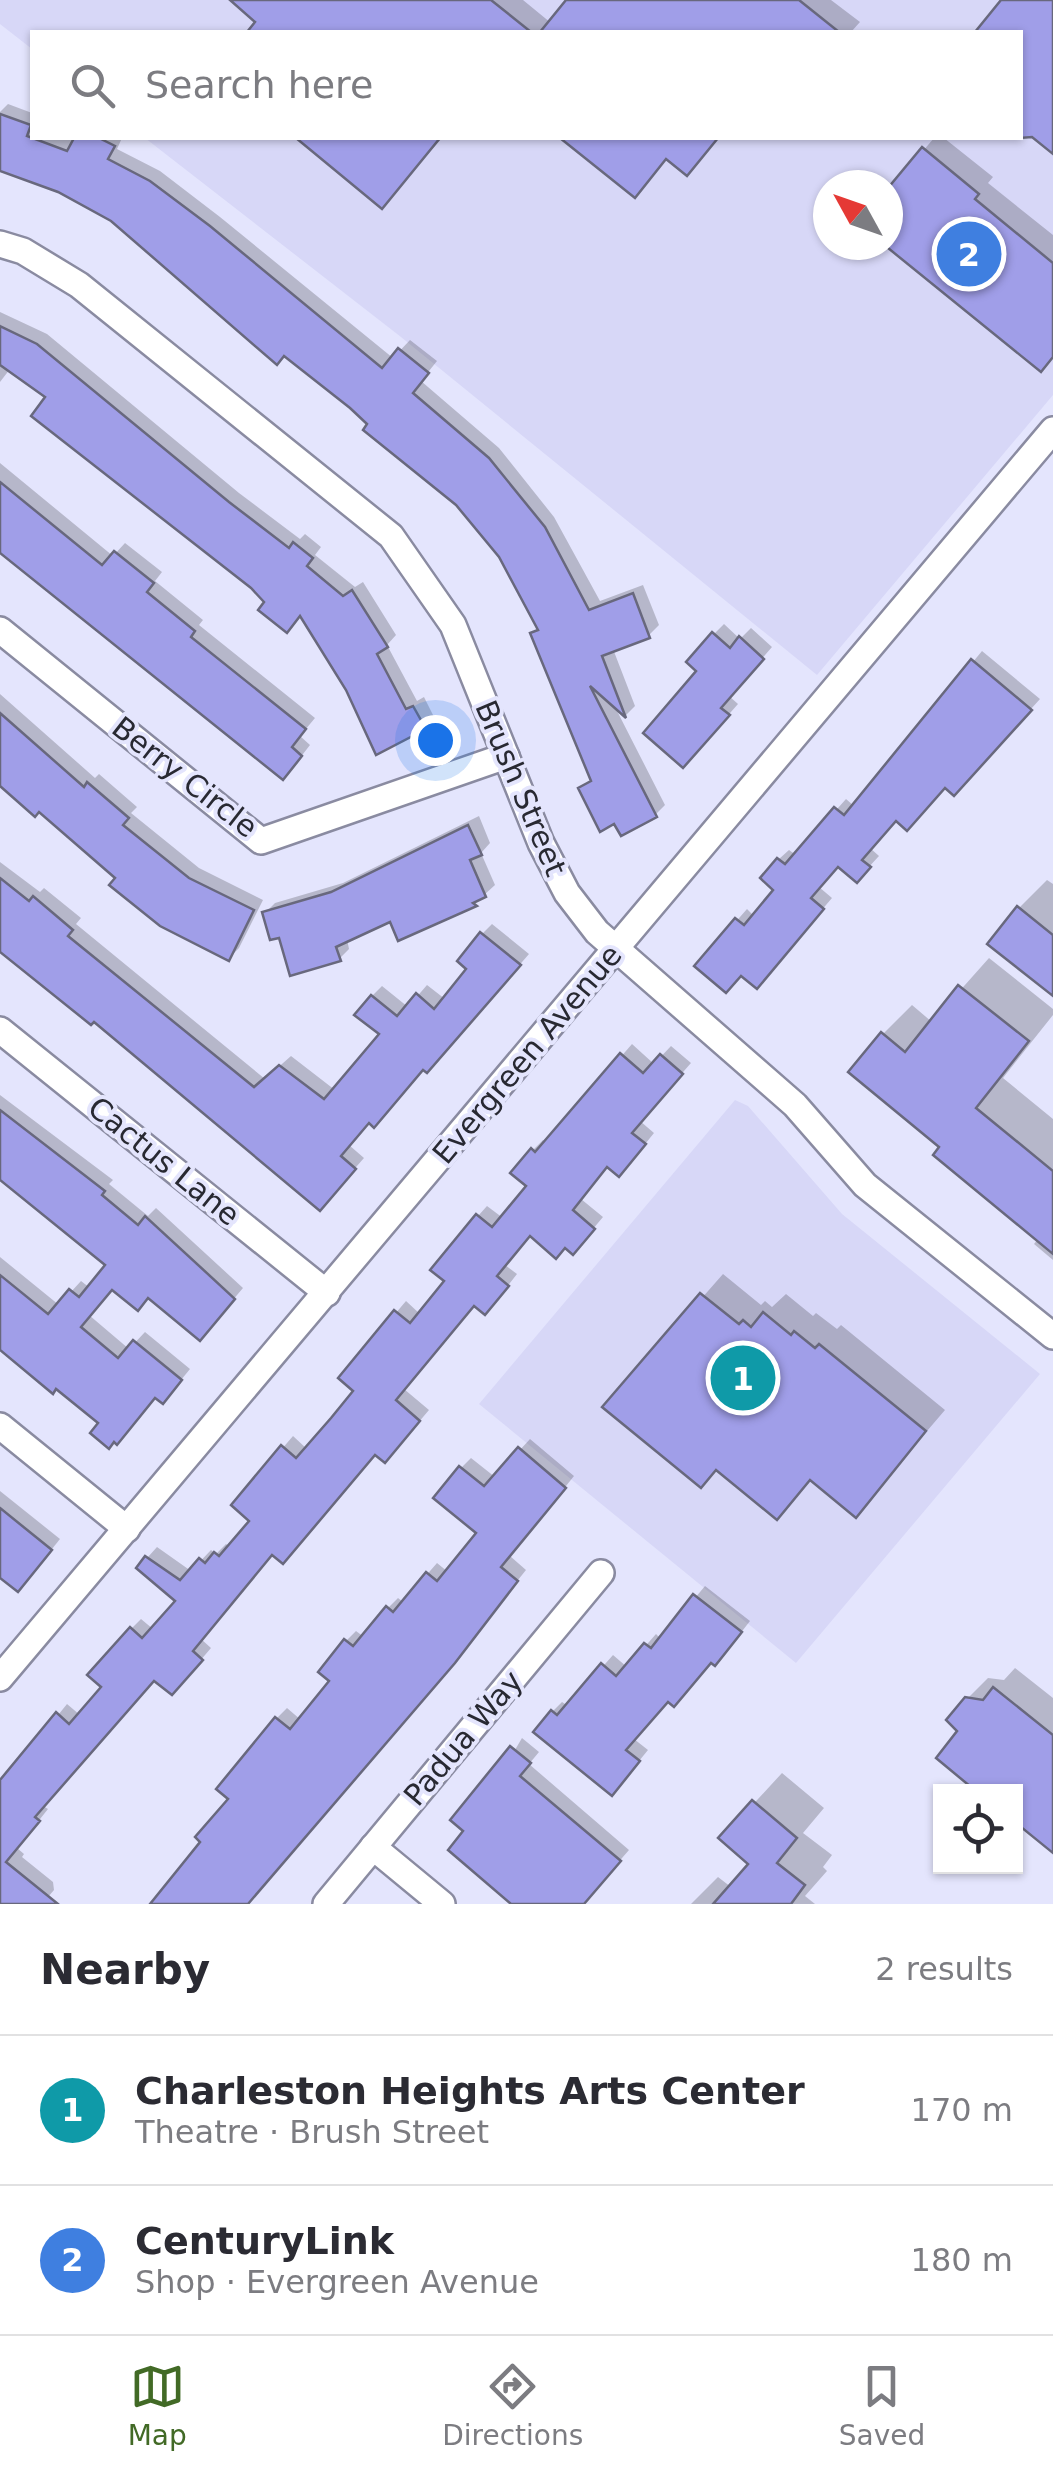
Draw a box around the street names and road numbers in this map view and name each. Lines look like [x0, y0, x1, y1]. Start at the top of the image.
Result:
street label: Brush Street [468, 695, 574, 881]
street label: Berry Circle [105, 709, 265, 845]
street label: Evergreen Avenue [425, 938, 629, 1170]
street label: Cactus Lane [81, 1089, 247, 1233]
street label: Padua Way [397, 1664, 529, 1812]

